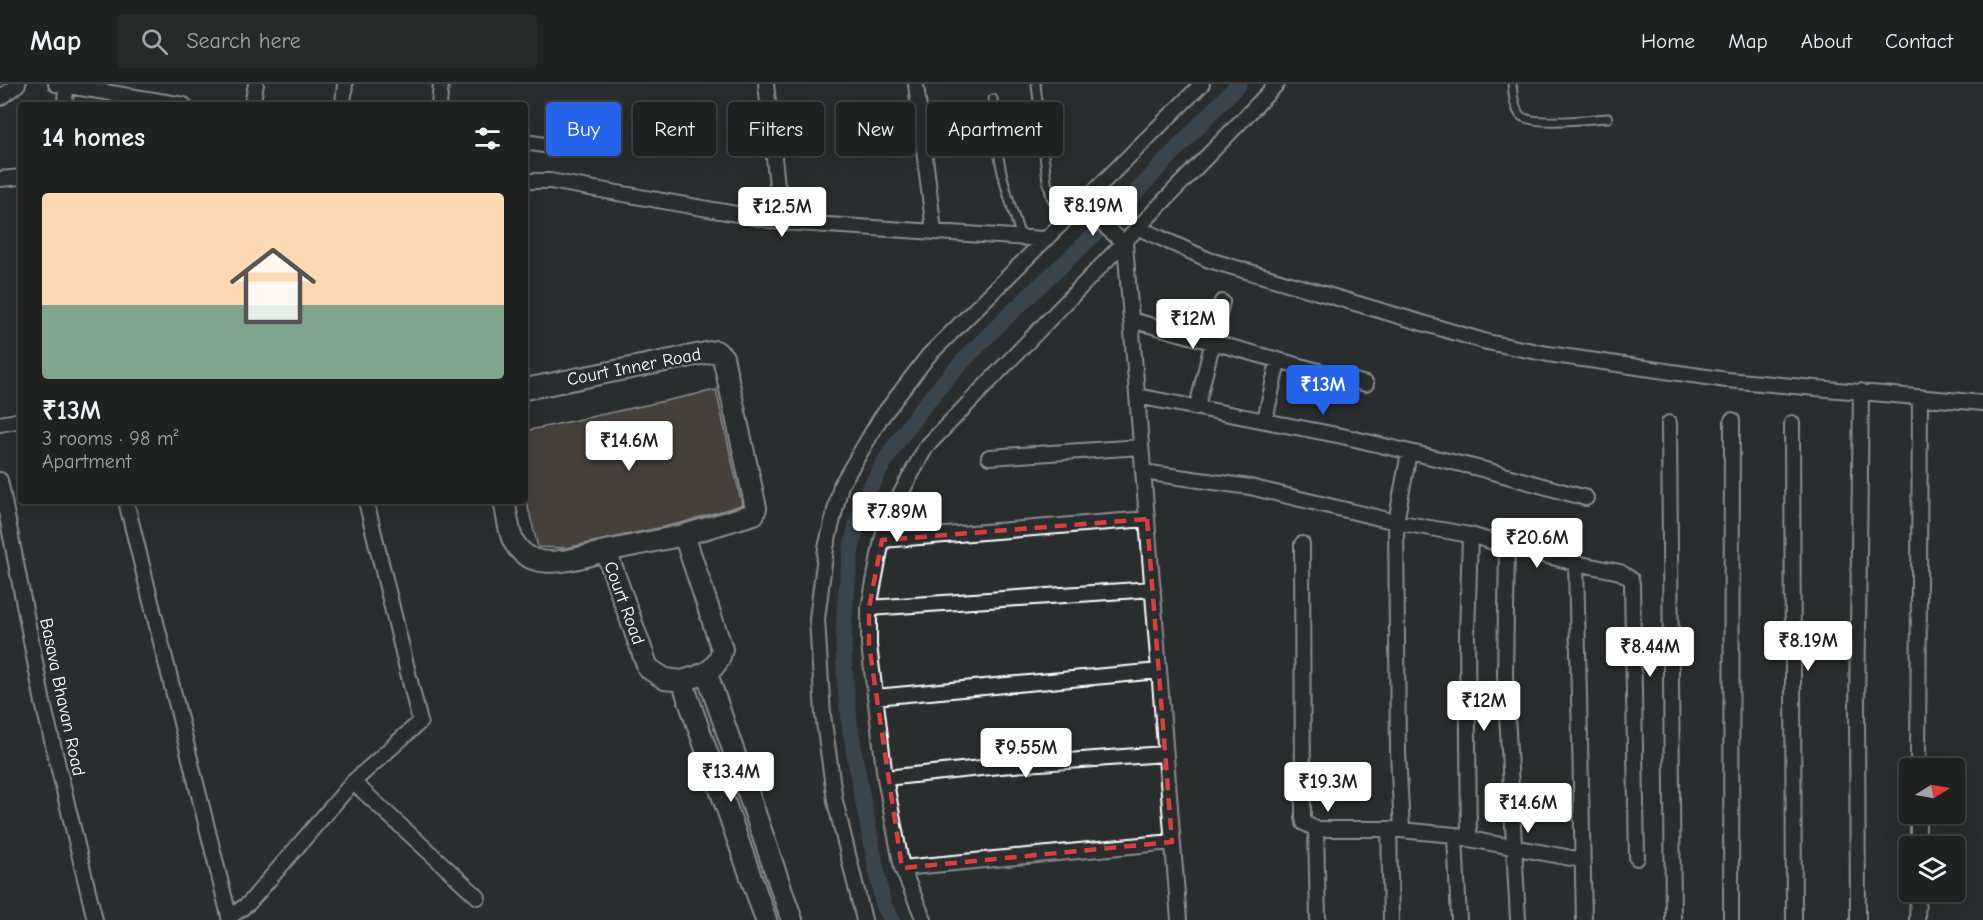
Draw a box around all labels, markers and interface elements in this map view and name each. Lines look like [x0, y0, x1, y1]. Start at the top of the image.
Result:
search box [117, 14, 537, 68]
text: Map [30, 25, 81, 57]
icon: search [138, 25, 171, 58]
text: Search here [186, 28, 301, 54]
text: Home [1641, 29, 1695, 53]
text: Map [1728, 29, 1768, 53]
text: About [1801, 29, 1852, 53]
text: Contact [1885, 29, 1953, 53]
chip: Buy [546, 102, 621, 156]
chip: Rent [633, 102, 716, 156]
chip: Filters [728, 102, 824, 156]
chip: New [836, 102, 915, 156]
chip: Apartment [927, 102, 1063, 156]
icon: filters [471, 122, 504, 155]
text: 14 homes [42, 123, 145, 153]
pin: ₹8.19M [1044, 186, 1142, 237]
pin: ₹12.5M [733, 187, 831, 238]
text: ₹8.19M [1063, 194, 1123, 217]
text: ₹12.5M [752, 195, 812, 218]
icon: home [219, 232, 327, 340]
pin: ₹12M [1157, 299, 1229, 350]
text: ₹12M [1170, 307, 1216, 330]
street label: Court Inner Road [565, 344, 703, 390]
pin: ₹13M [1287, 365, 1359, 416]
text: ₹13M [1300, 373, 1346, 396]
text: ₹13M [42, 396, 101, 426]
pin: ₹14.6M [580, 421, 678, 472]
text: 3 rooms · 98 m² [42, 427, 178, 450]
text: ₹14.6M [600, 429, 658, 452]
text: Apartment [42, 450, 132, 473]
pin: ₹7.89M [848, 492, 946, 543]
text: ₹7.89M [867, 500, 927, 523]
pin: ₹20.6M [1488, 518, 1586, 569]
text: ₹20.6M [1505, 526, 1569, 549]
street label: Court Road [599, 559, 649, 647]
street label: Basava Bhavan Road [35, 616, 89, 778]
pin: ₹8.19M [1759, 621, 1857, 672]
pin: ₹8.44M [1601, 627, 1699, 678]
text: ₹8.19M [1778, 629, 1838, 652]
text: ₹8.44M [1620, 635, 1680, 658]
pin: ₹12M [1448, 681, 1520, 732]
text: ₹12M [1461, 689, 1507, 712]
pin: ₹9.55M [977, 728, 1075, 779]
text: ₹9.55M [995, 736, 1057, 759]
pin: ₹13.4M [682, 752, 780, 803]
north arrow [1899, 758, 1965, 824]
map controls [1899, 758, 1965, 902]
text: ₹13.4M [702, 760, 760, 783]
pin: ₹19.3M [1279, 762, 1377, 813]
text: ₹19.3M [1298, 770, 1358, 793]
pin: ₹14.6M [1479, 783, 1577, 834]
text: ₹14.6M [1499, 791, 1557, 814]
button: layers [1899, 836, 1965, 902]

